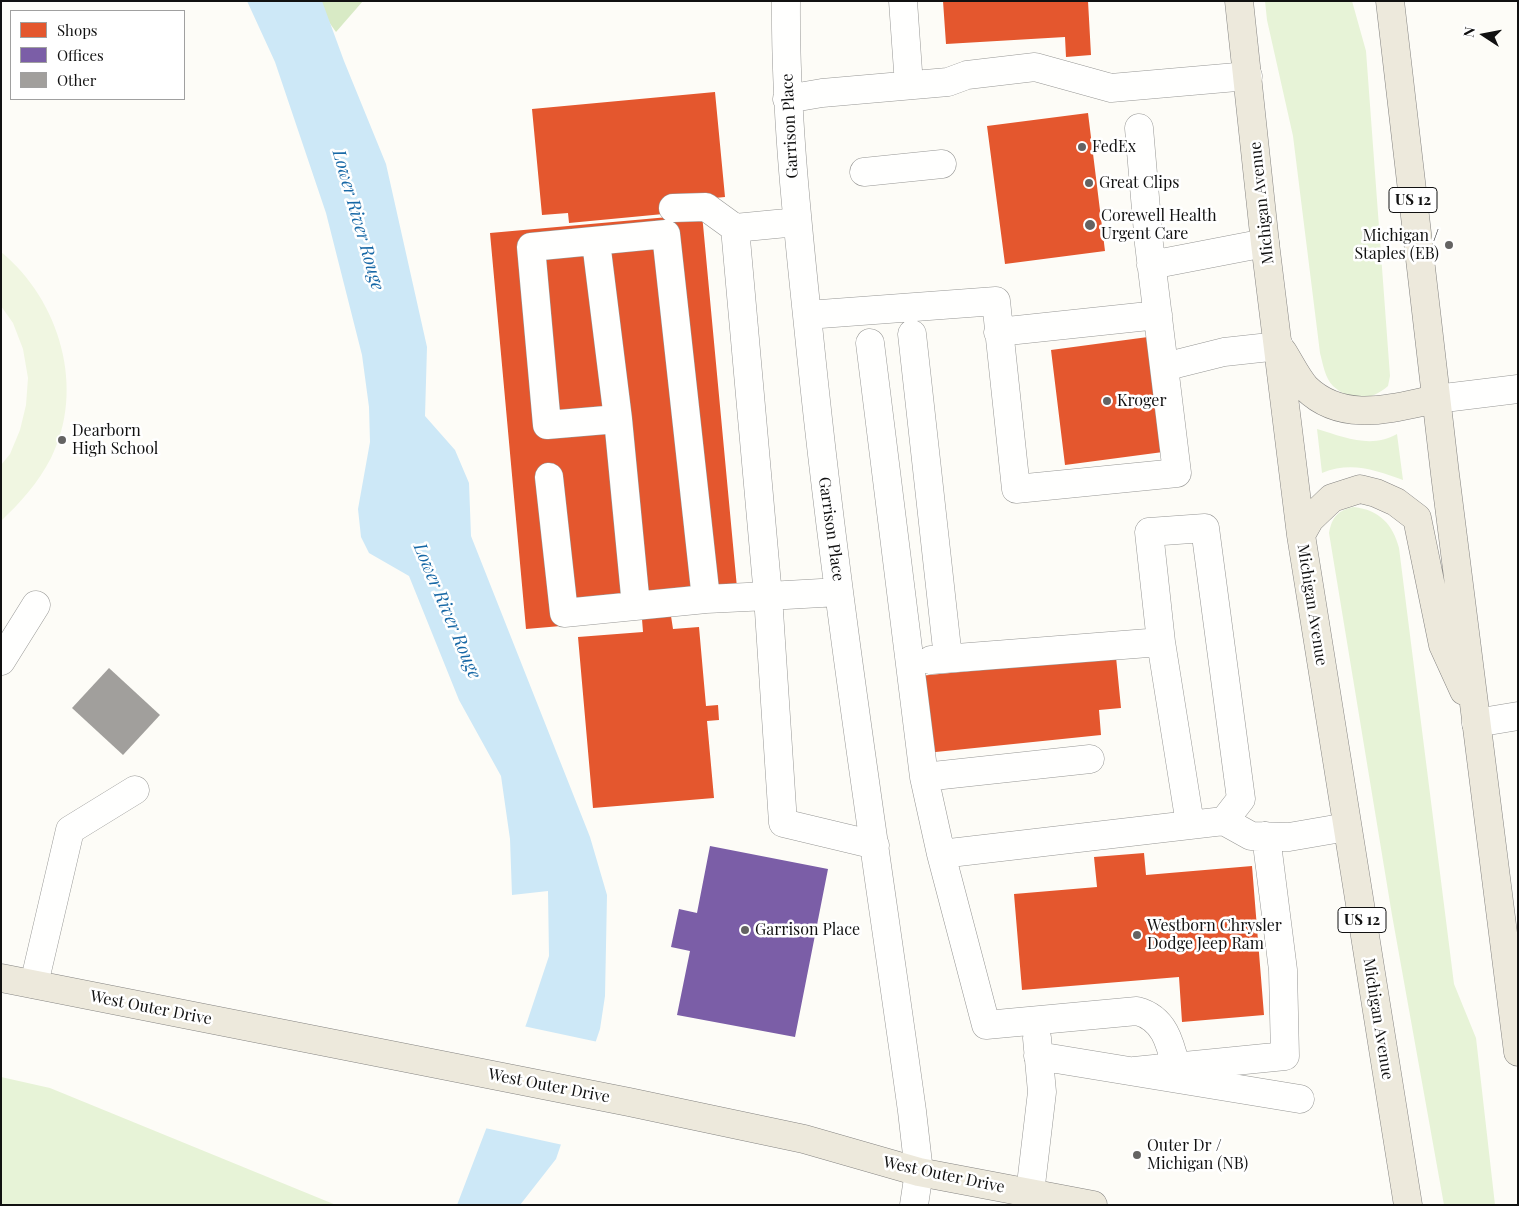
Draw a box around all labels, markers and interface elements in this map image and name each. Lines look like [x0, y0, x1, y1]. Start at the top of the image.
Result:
legend [10, 10, 185, 100]
north arrow [1459, 10, 1509, 60]
text: Shops [57, 20, 98, 40]
text: N [1458, 25, 1479, 39]
text: Offices [57, 45, 104, 65]
text: Other [57, 70, 97, 90]
street label: Garrison Place [778, 73, 802, 179]
place label: FedEx [1092, 137, 1136, 157]
marker: FedEx [1076, 141, 1088, 153]
street label: Michigan Avenue [1246, 141, 1278, 265]
water label: Lower River Rouge [328, 147, 388, 293]
place label: Great Clips [1099, 173, 1179, 193]
marker: Great Clips [1083, 177, 1095, 189]
road number: US 12 [1389, 188, 1437, 212]
place label: Corewell Health Urgent Care [1101, 206, 1217, 244]
marker: Corewell Health Urgent Care [1083, 218, 1097, 232]
place label: Michigan / Staples (EB) [1354, 226, 1439, 264]
marker: Michigan / Staples (EB) [1443, 239, 1455, 251]
place label: Kroger [1117, 391, 1167, 411]
marker: Kroger [1101, 395, 1113, 407]
place label: Dearborn High School [72, 421, 158, 459]
marker: Dearborn High School [56, 434, 68, 446]
street label: Garrison Place [814, 476, 848, 582]
water label: Lower River Rouge [409, 540, 485, 682]
street label: Michigan Avenue [1293, 543, 1331, 667]
road number: US 12 [1338, 908, 1386, 932]
place label: Westborn Chrysler Dodge Jeep Ram [1147, 916, 1282, 954]
place label: Garrison Place [755, 920, 860, 940]
marker: Garrison Place [739, 924, 751, 936]
marker: Westborn Chrysler Dodge Jeep Ram [1131, 929, 1143, 941]
street label: Michigan Avenue [1359, 957, 1397, 1081]
street label: West Outer Drive [89, 987, 213, 1029]
street label: West Outer Drive [487, 1065, 611, 1107]
place label: Outer Dr / Michigan (NB) [1147, 1136, 1248, 1174]
marker: Outer Dr / Michigan (NB) [1131, 1149, 1143, 1161]
street label: West Outer Drive [882, 1153, 1006, 1197]

